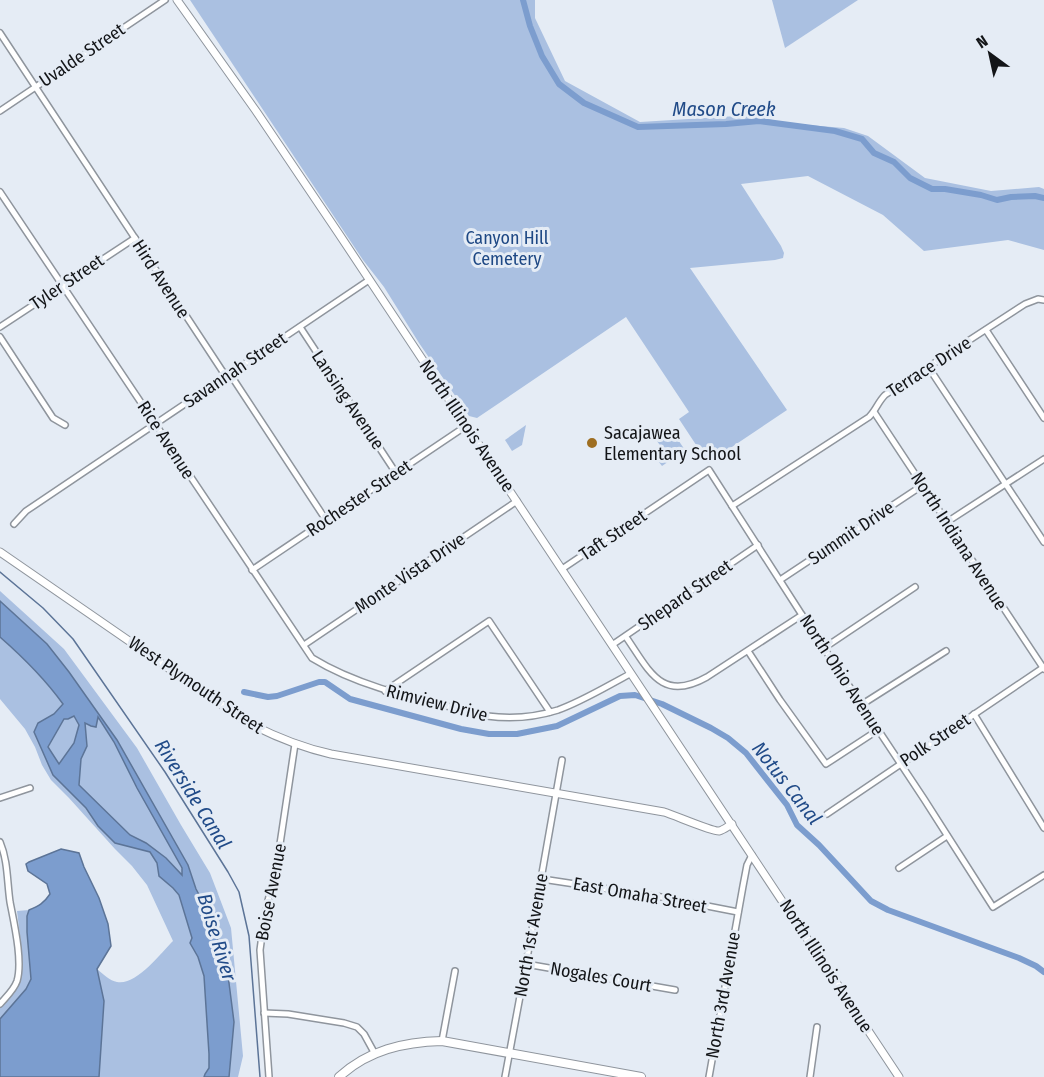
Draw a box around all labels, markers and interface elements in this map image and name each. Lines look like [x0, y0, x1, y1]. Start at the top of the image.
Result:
street label: Uvalde Street [35, 18, 129, 92]
north arrow [960, 24, 1020, 84]
text: N [973, 31, 991, 52]
water label: Mason Creek [672, 97, 776, 121]
park label: Canyon Hill Cemetery [465, 227, 549, 270]
street label: Hird Avenue [127, 236, 195, 322]
street label: Tyler Street [26, 249, 108, 315]
street label: Savannah Street [179, 327, 291, 413]
street label: Terrace Drive [883, 332, 975, 402]
street label: Lansing Avenue [307, 346, 389, 454]
street label: North Illinois Avenue [415, 356, 519, 496]
street label: Rice Avenue [133, 397, 199, 483]
place label: Sacajawea Elementary School [604, 422, 741, 465]
marker: Sacajawea Elementary School [585, 436, 599, 450]
street label: Rochester Street [302, 455, 416, 541]
street label: North Indiana Avenue [906, 468, 1012, 614]
street label: Summit Drive [804, 496, 898, 570]
street label: Taft Street [575, 505, 651, 565]
street label: Monte Vista Drive [350, 528, 470, 618]
street label: Shepard Street [634, 555, 736, 635]
street label: North Ohio Avenue [795, 611, 889, 740]
street label: West Plymouth Street [124, 632, 268, 738]
street label: Rimview Drive [384, 680, 490, 726]
street label: Polk Street [896, 708, 974, 771]
water label: Riverside Canal [150, 735, 236, 853]
water label: Notus Canal [747, 737, 827, 829]
street label: Boise Avenue [251, 841, 291, 943]
street label: North 1st Avenue [509, 871, 553, 999]
street label: East Omaha Street [571, 872, 709, 918]
water label: Boise River [192, 890, 242, 985]
street label: North Illinois Avenue [775, 895, 877, 1037]
street label: North 3rd Avenue [701, 930, 745, 1060]
street label: Nogales Court [549, 957, 653, 997]

